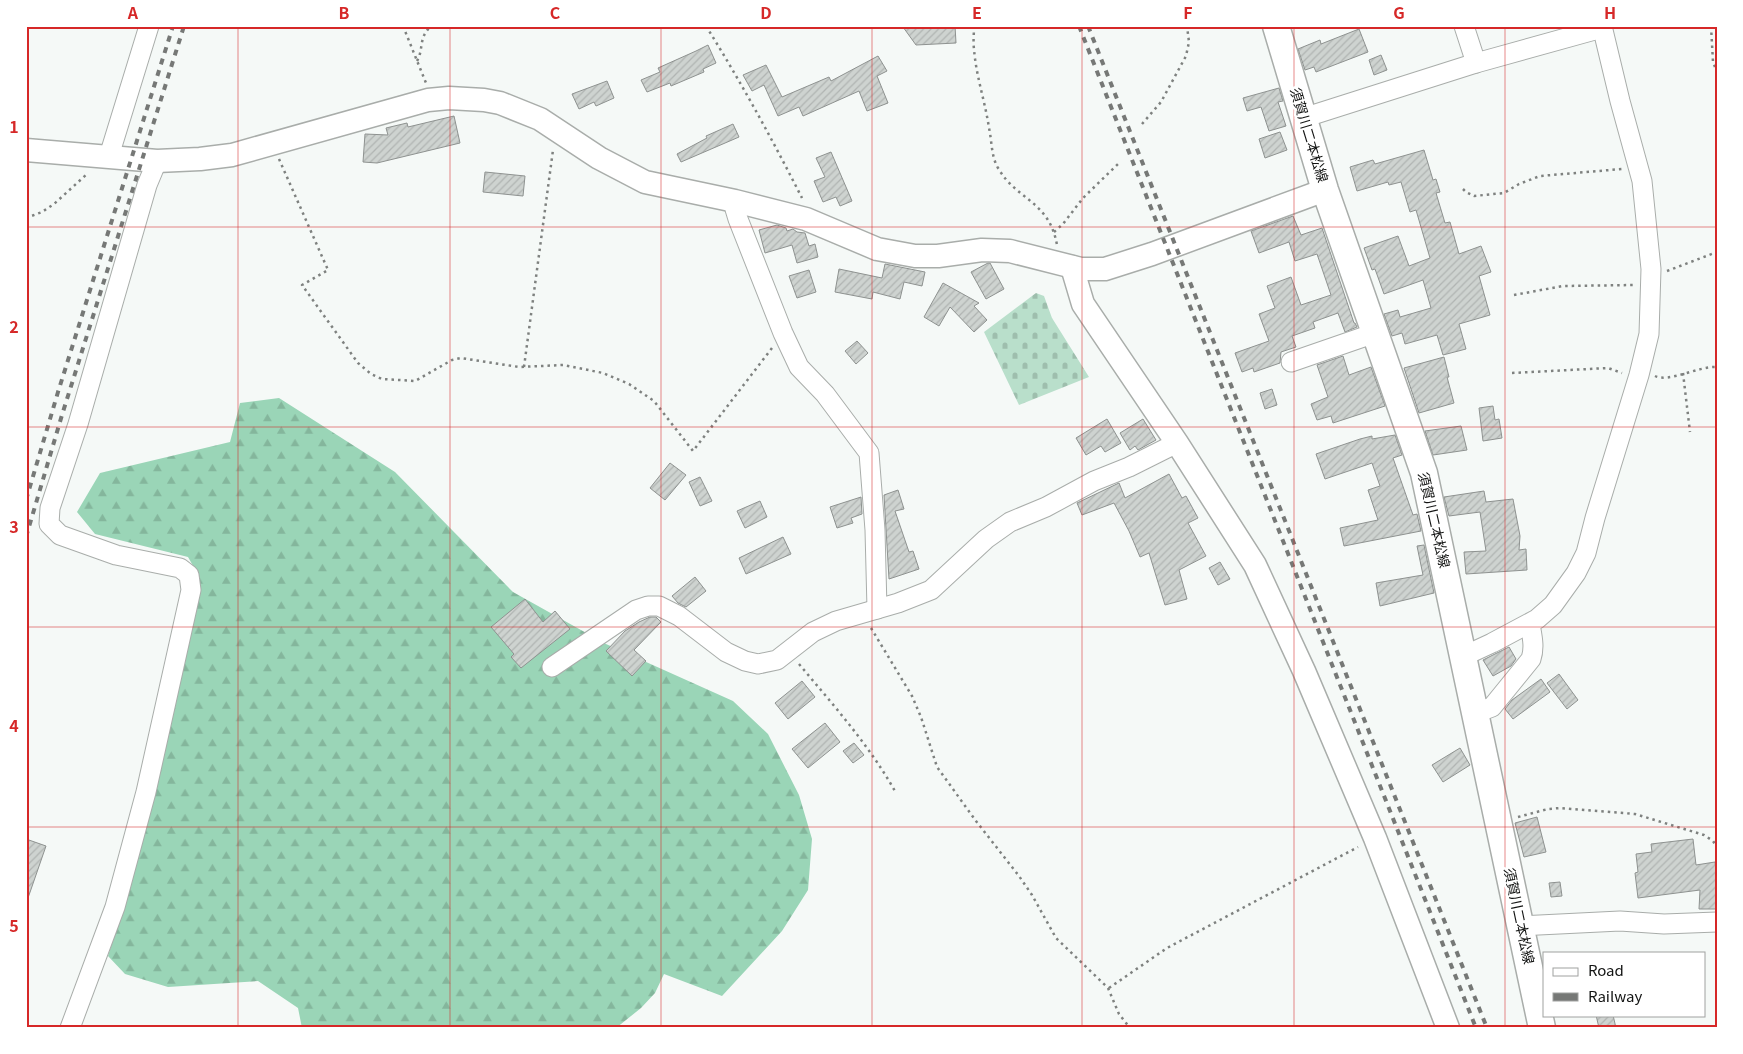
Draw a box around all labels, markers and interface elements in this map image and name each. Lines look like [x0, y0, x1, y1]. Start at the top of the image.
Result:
text: A [127, 0, 139, 24]
text: B [339, 0, 350, 24]
text: C [550, 0, 561, 24]
text: D [760, 0, 772, 24]
text: E [972, 0, 982, 24]
text: F [1183, 0, 1193, 24]
text: G [1393, 0, 1405, 24]
text: H [1604, 0, 1616, 24]
street label: 須賀川二本松線 [1286, 85, 1334, 184]
text: 1 [9, 114, 19, 138]
text: 2 [9, 314, 19, 338]
street label: 須賀川二本松線 [1414, 470, 1456, 570]
text: 3 [9, 514, 19, 538]
text: 4 [9, 713, 19, 737]
street label: 須賀川二本松線 [1500, 866, 1540, 966]
text: 5 [9, 913, 19, 937]
legend [1543, 952, 1706, 1016]
text: Road [1588, 959, 1624, 980]
text: Railway [1588, 985, 1643, 1006]

